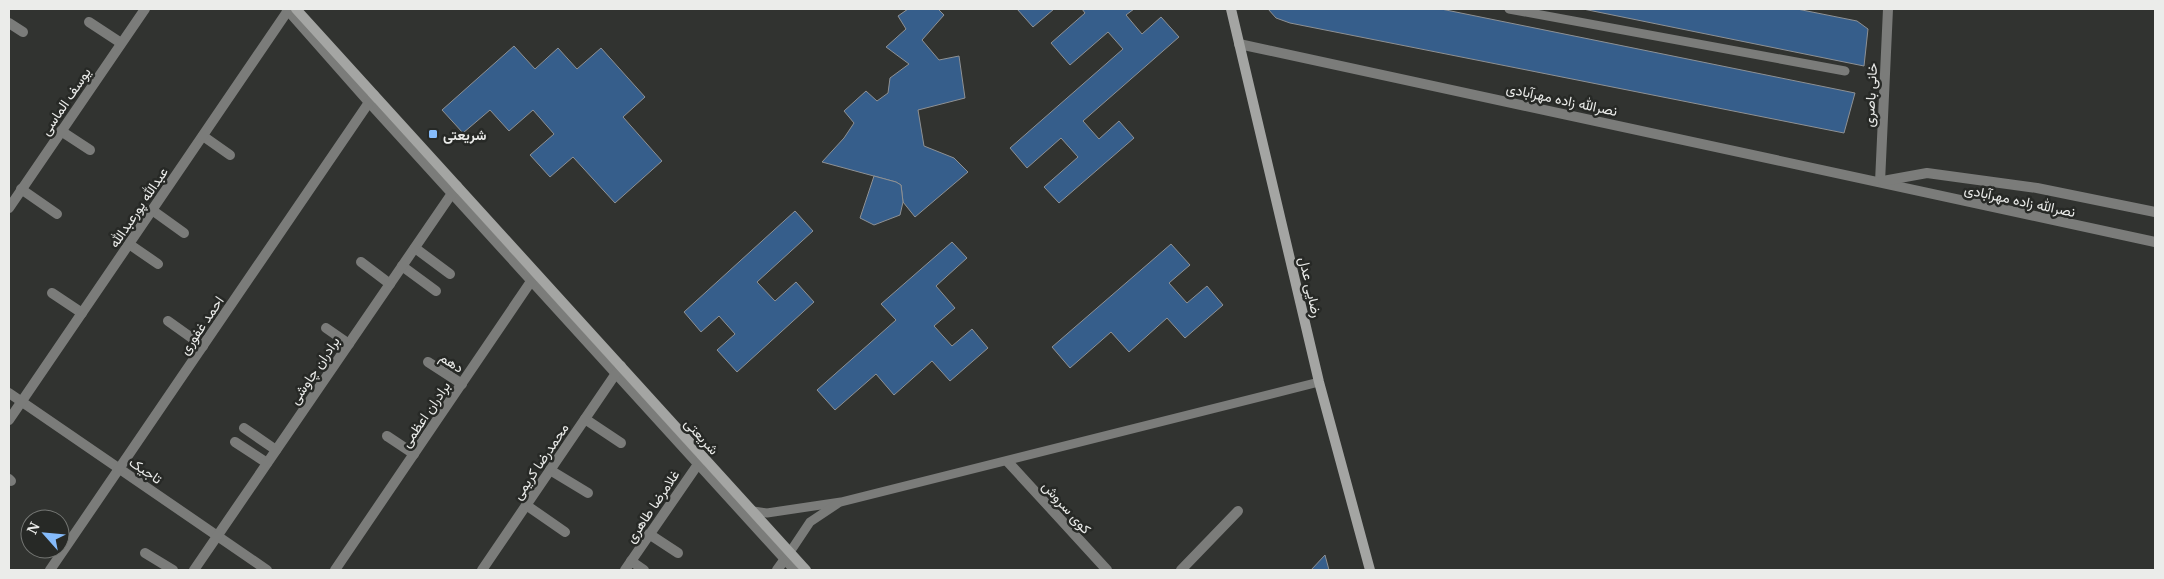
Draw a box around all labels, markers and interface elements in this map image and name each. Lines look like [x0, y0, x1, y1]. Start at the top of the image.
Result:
street label: خانی باصری [1859, 62, 1881, 128]
street label: یوسف الماسی [35, 63, 95, 139]
street label: نصرالله زاده مهرآبادی [1505, 78, 1619, 120]
place label: شریعتی [443, 125, 486, 144]
marker: شریعتی [427, 128, 439, 140]
street label: عبدالله پورعبدالله [104, 163, 173, 251]
street label: نصرالله زاده مهرآبادی [1963, 179, 2077, 221]
street label: رضایی عدل [1294, 255, 1327, 320]
street label: احمد غفوری [174, 292, 228, 358]
street label: برادران چاوشی [284, 332, 345, 408]
street label: دهم [436, 347, 468, 377]
street label: برادران اعظمی [396, 377, 454, 451]
street label: شریعتی [681, 414, 723, 458]
street label: محمدرضا کریمی [507, 419, 573, 503]
street label: تاجیک [126, 452, 167, 488]
street label: غلامرضا طاهری [621, 466, 683, 546]
street label: کوی سروش [1038, 477, 1096, 537]
north arrow [20, 509, 70, 559]
text: N [22, 519, 44, 537]

